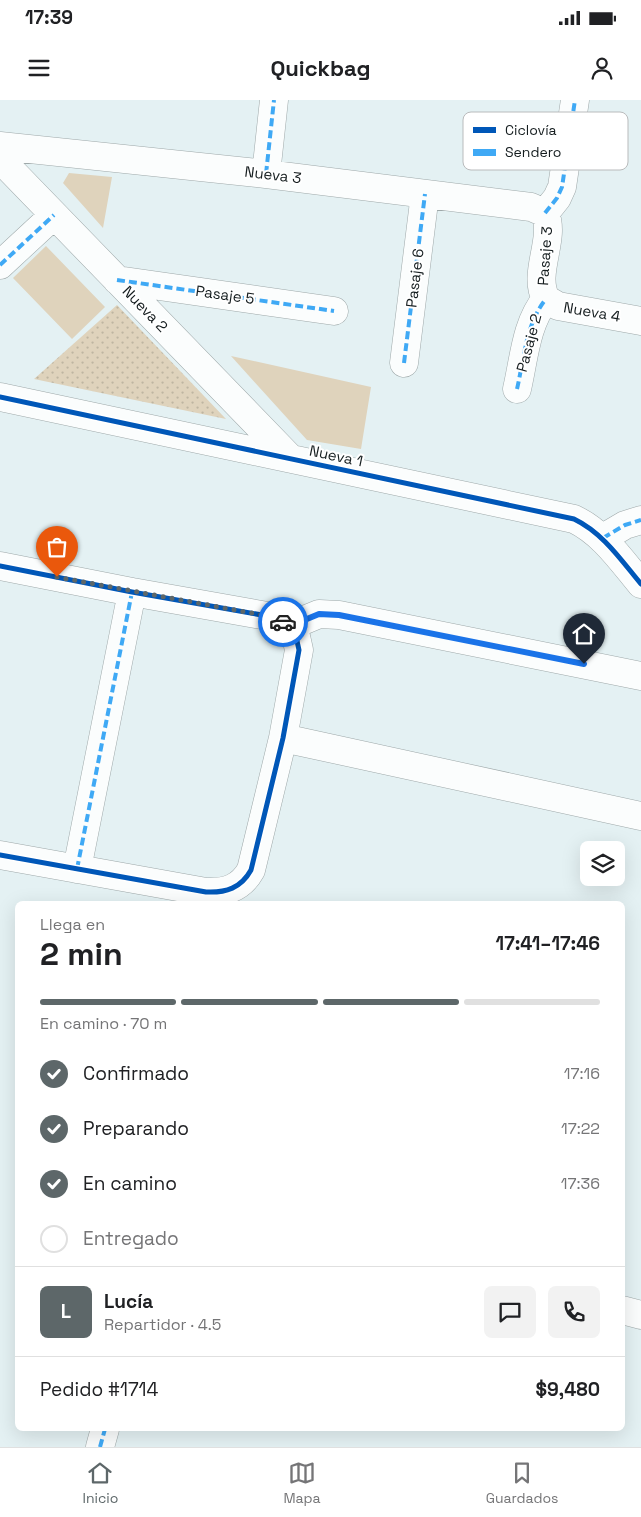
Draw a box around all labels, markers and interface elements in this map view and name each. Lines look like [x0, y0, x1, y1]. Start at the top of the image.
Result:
text: 17:39 [25, 5, 73, 30]
icon: menu [25, 54, 53, 82]
text: Quickbag [270, 54, 371, 82]
icon: person [588, 54, 616, 82]
legend [463, 112, 628, 170]
text: Ciclovía [505, 121, 557, 139]
text: Sendero [505, 143, 561, 161]
street label: Nueva 3 [244, 162, 303, 187]
street label: Pasaje 3 [533, 226, 556, 286]
street label: Pasaje 6 [401, 247, 428, 309]
street label: Pasaje 5 [194, 281, 256, 308]
street label: Nueva 2 [119, 282, 172, 336]
street label: Nueva 4 [562, 297, 622, 326]
street label: Pasaje 2 [512, 312, 545, 374]
street label: Nueva 1 [308, 441, 365, 470]
pin [36, 526, 78, 577]
icon: bag [43, 533, 71, 561]
courier [258, 597, 308, 647]
icon: car [269, 608, 297, 636]
pin [563, 613, 605, 664]
icon: home [570, 620, 598, 648]
map controls [580, 841, 625, 886]
button: layers [580, 841, 625, 886]
text: Llega en [40, 914, 105, 935]
text: 17:41–17:46 [496, 931, 600, 956]
text: 2 min [40, 934, 123, 974]
text: En camino · 70 m [40, 1013, 167, 1034]
icon: check [40, 1060, 68, 1088]
text: Confirmado [83, 1061, 189, 1086]
text: 17:16 [564, 1063, 600, 1084]
icon: check [40, 1115, 68, 1143]
text: Preparando [83, 1116, 189, 1141]
text: 17:22 [561, 1118, 600, 1139]
icon: check [40, 1170, 68, 1198]
text: En camino [83, 1171, 177, 1196]
text: 17:36 [561, 1173, 600, 1194]
text: Entregado [83, 1226, 179, 1251]
button: chat [484, 1286, 536, 1338]
button: phone [548, 1286, 600, 1338]
text: Lucía [104, 1289, 153, 1314]
text: L [61, 1299, 71, 1324]
text: Repartidor · 4.5 [104, 1314, 221, 1335]
text: Pedido #1714 [40, 1377, 158, 1402]
text: $9,480 [536, 1377, 600, 1402]
tab: Inicio [83, 1459, 118, 1507]
tab: Mapa [283, 1459, 321, 1507]
tab: Guardados [486, 1459, 558, 1507]

